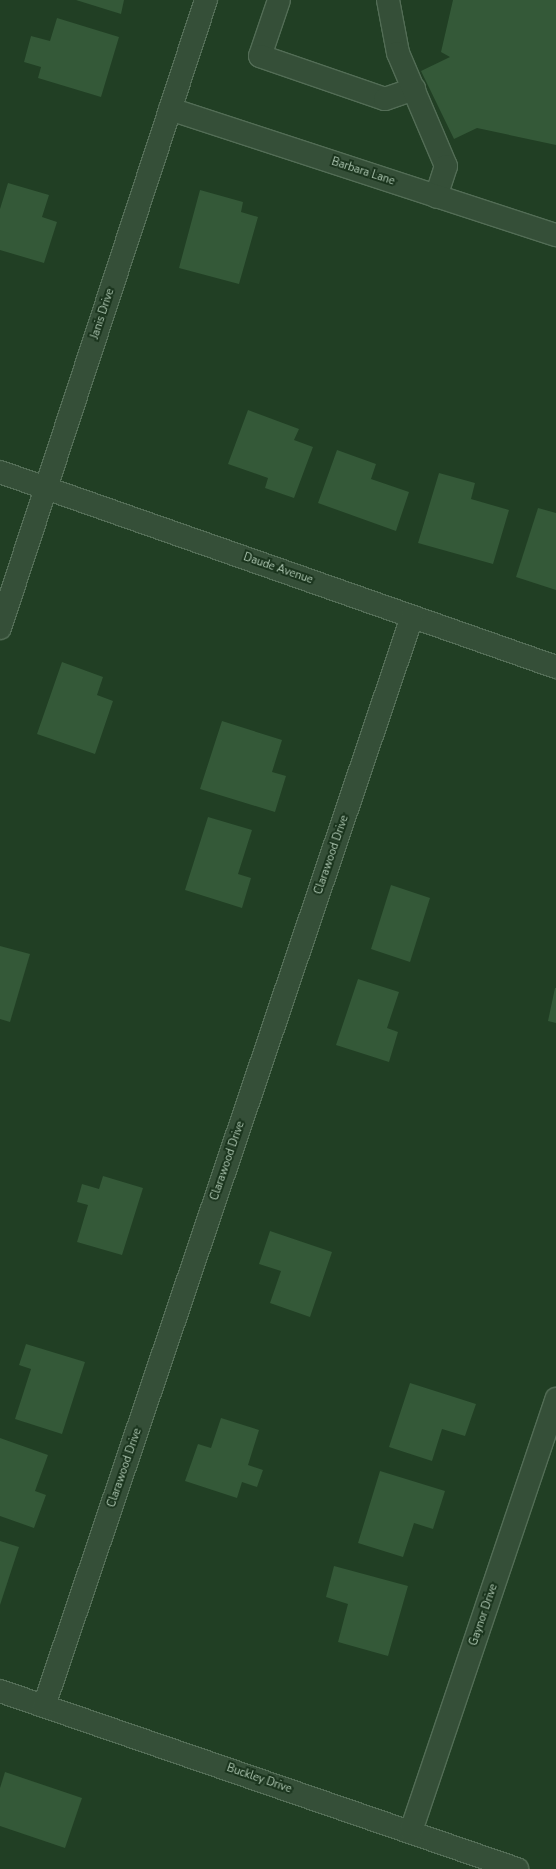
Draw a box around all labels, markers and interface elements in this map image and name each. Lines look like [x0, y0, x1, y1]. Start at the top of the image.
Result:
street label: Barbara Lane [330, 156, 396, 188]
street label: Janis Drive [89, 287, 117, 341]
street label: Daude Avenue [241, 551, 315, 587]
street label: Clarawood Drive [312, 814, 352, 896]
street label: Clarawood Drive [208, 1120, 248, 1202]
street label: Clarawood Drive [105, 1427, 145, 1509]
street label: Gaynor Drive [467, 1582, 501, 1648]
street label: Buckley Drive [225, 1762, 293, 1796]

